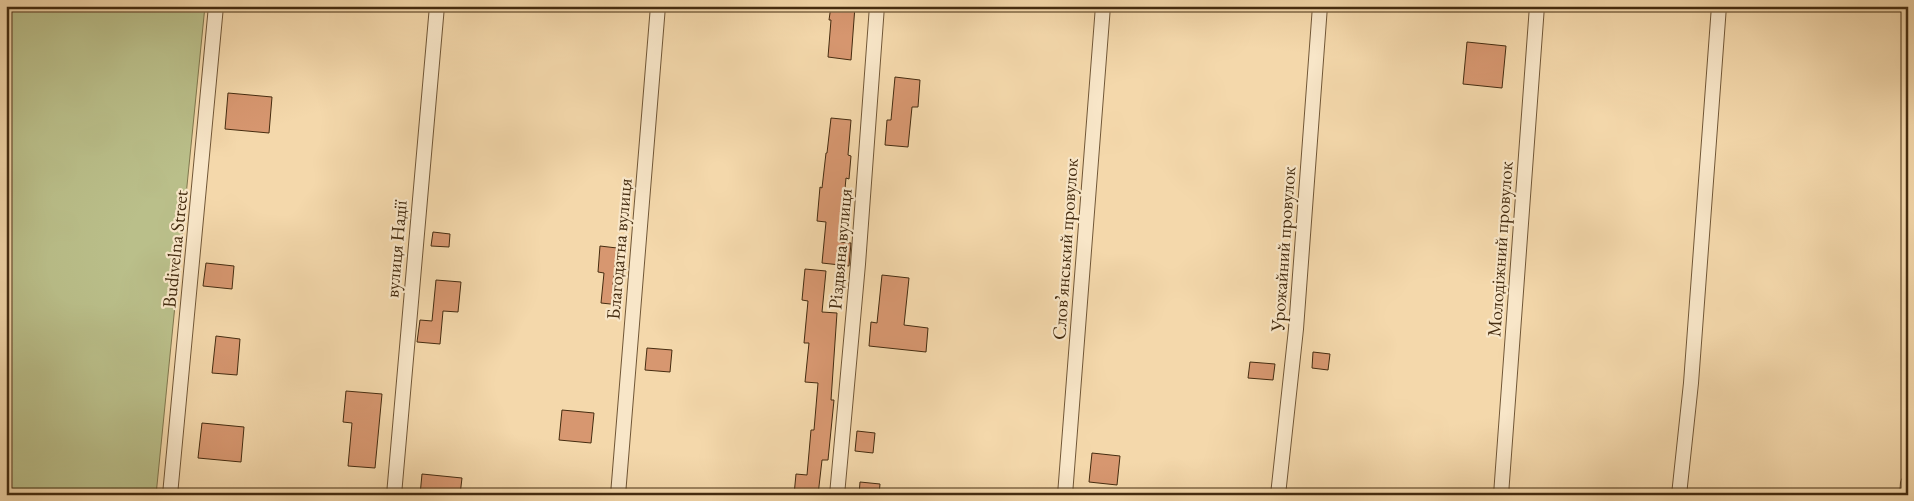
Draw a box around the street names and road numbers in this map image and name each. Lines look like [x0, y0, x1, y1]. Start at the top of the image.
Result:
street label: Словʼянський провулок [1046, 157, 1084, 341]
street label: Молодіжний провулок [1481, 160, 1519, 338]
street label: Урожайний провулок [1265, 165, 1301, 334]
street label: Благодатна вулиця [600, 177, 638, 321]
street label: Різдвяна вулиця [822, 187, 858, 311]
street label: Budivelna Street [156, 189, 194, 309]
street label: вулиця Надії [379, 199, 413, 299]

